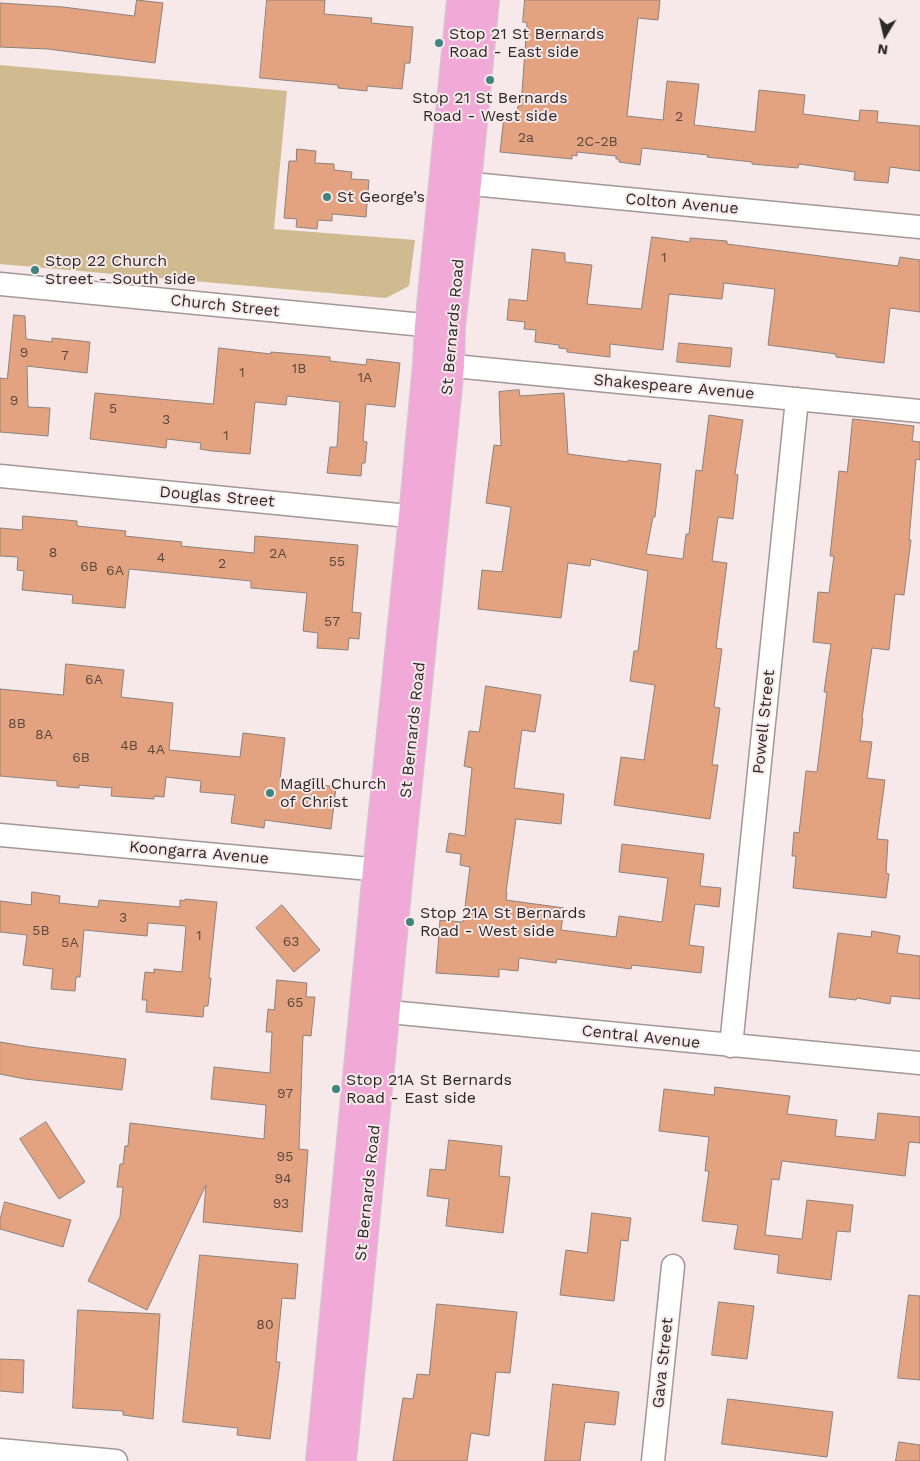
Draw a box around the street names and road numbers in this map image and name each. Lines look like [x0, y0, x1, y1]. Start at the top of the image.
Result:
street label: Colton Avenue [625, 189, 739, 219]
street label: St Bernards Road [437, 258, 469, 396]
street label: Church Street [170, 291, 280, 321]
street label: Shakespeare Avenue [593, 370, 755, 404]
street label: Douglas Street [159, 482, 275, 512]
street label: St Bernards Road [396, 661, 430, 799]
street label: Powell Street [749, 669, 779, 775]
street label: Koongarra Avenue [128, 837, 270, 869]
street label: Central Avenue [581, 1021, 701, 1053]
street label: St Bernards Road [351, 1124, 385, 1262]
street label: Gava Street [649, 1317, 677, 1409]

